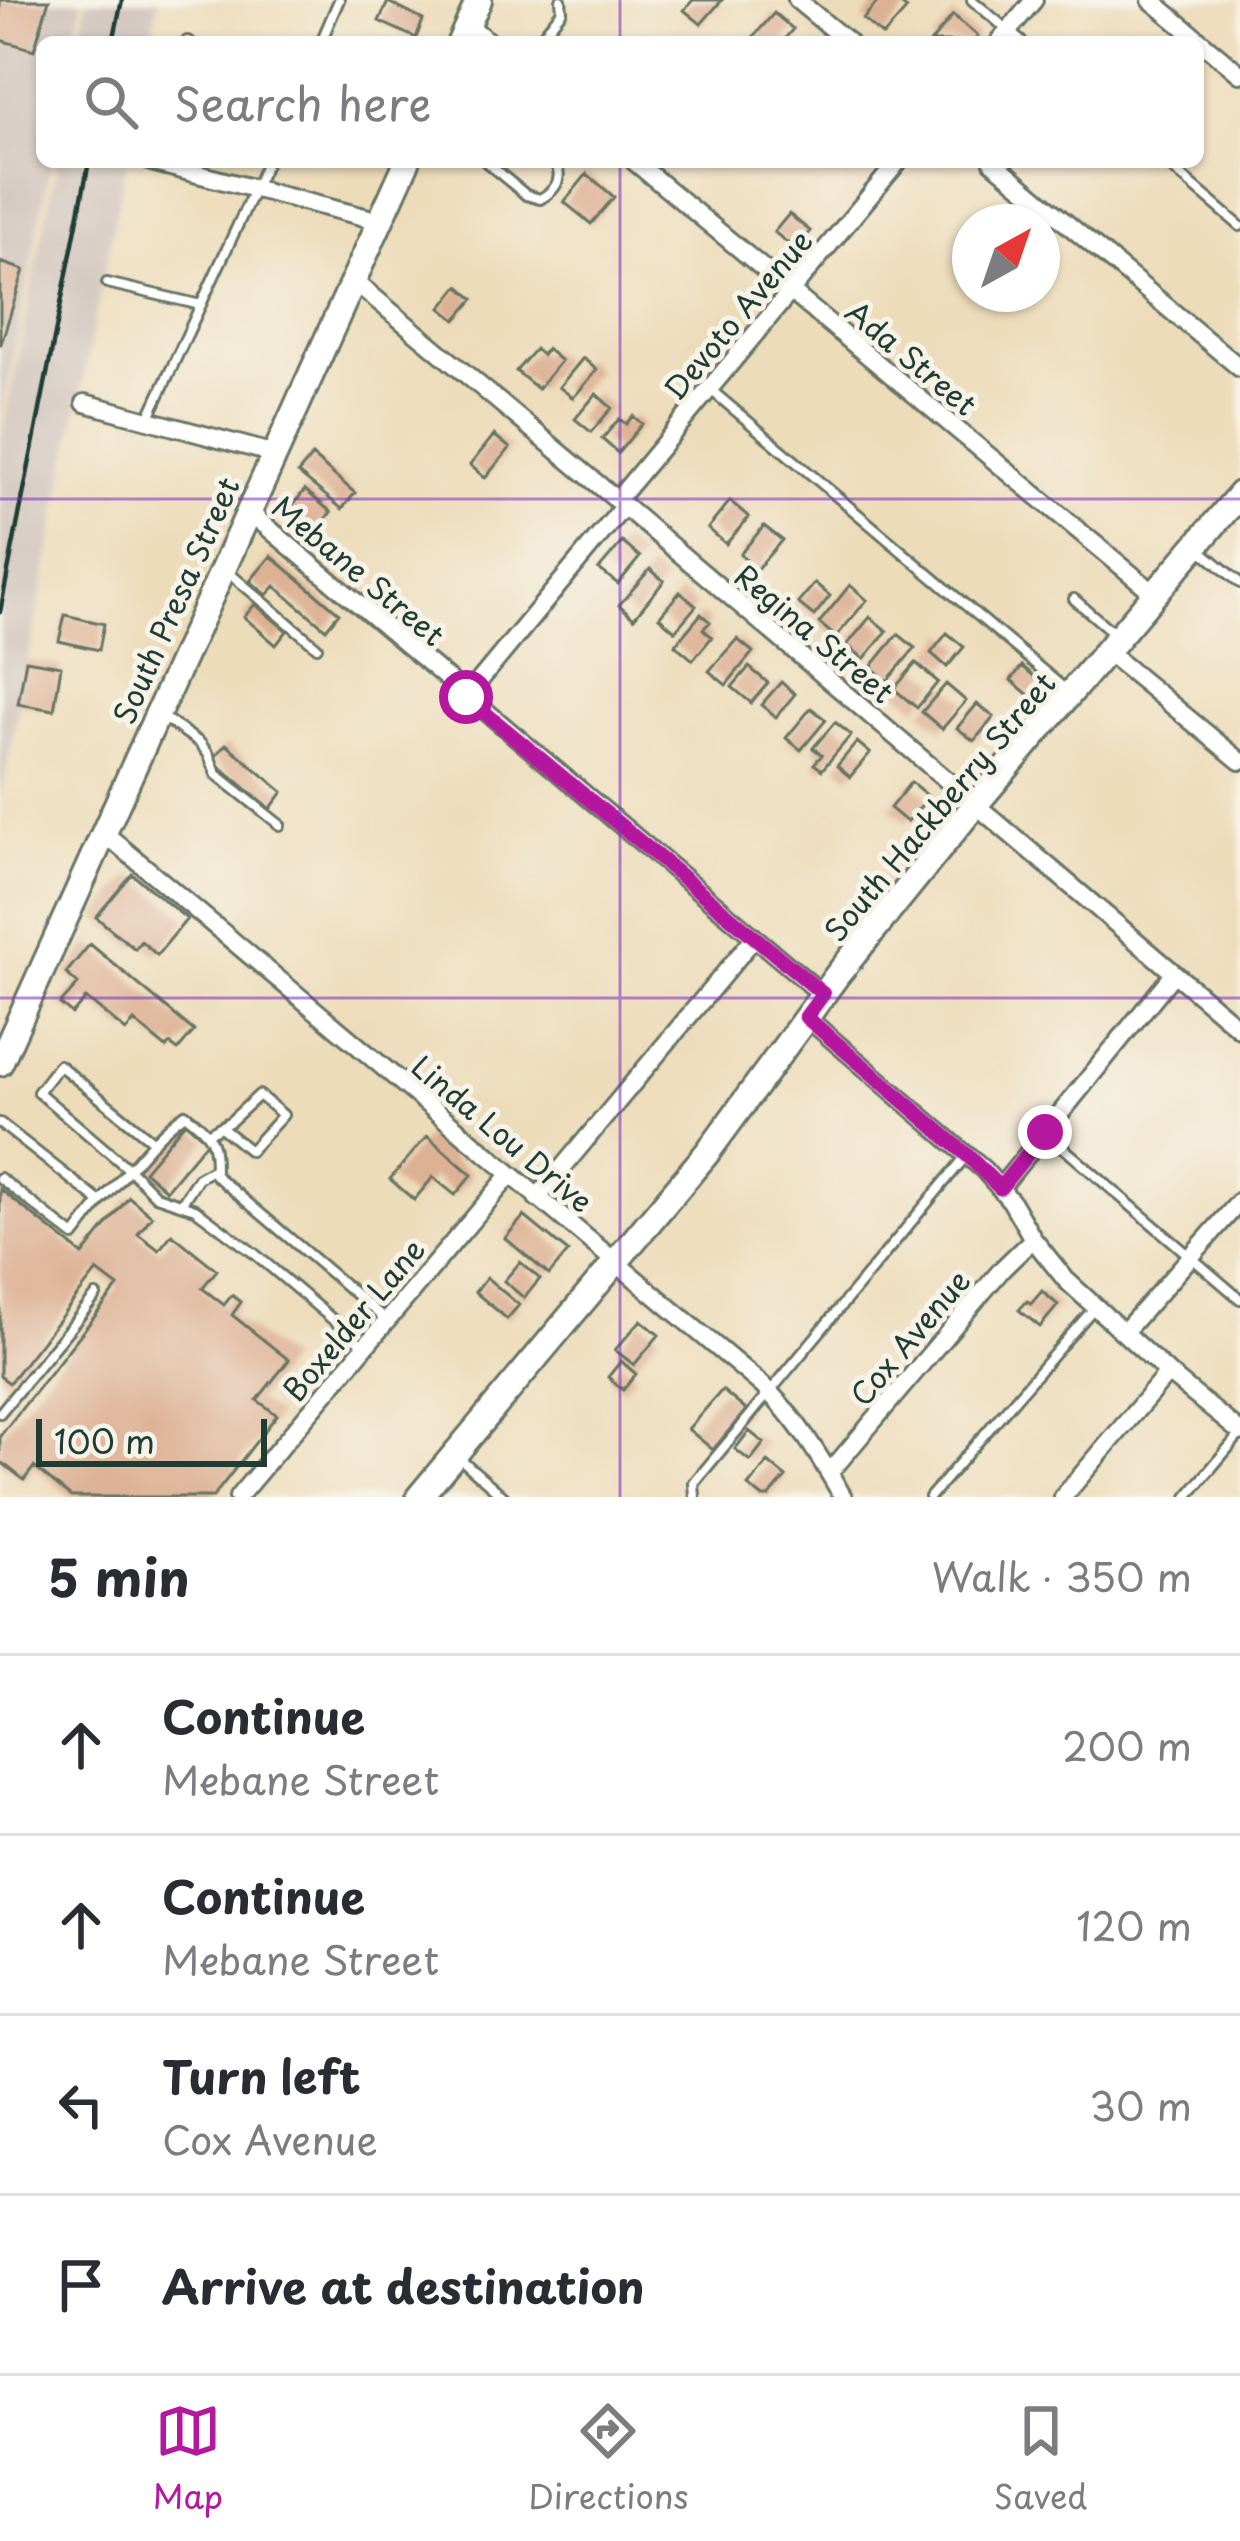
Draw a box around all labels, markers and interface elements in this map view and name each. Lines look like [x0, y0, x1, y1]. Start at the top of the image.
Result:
search box [36, 36, 1204, 168]
text: Search here [174, 68, 431, 136]
icon: search [78, 69, 144, 135]
north arrow [952, 204, 1060, 312]
street label: Devoto Avenue [652, 219, 822, 409]
street label: Ada Street [837, 289, 987, 425]
street label: South Presa Street [100, 470, 250, 730]
street label: Mebane Street [263, 484, 455, 656]
street label: Regina Street [726, 553, 904, 713]
street label: South Hackberry Street [813, 662, 1065, 950]
route start [439, 670, 493, 724]
street label: Linda Lou Drive [402, 1044, 604, 1222]
route end [1018, 1105, 1072, 1159]
street label: Boxelder Lane [271, 1228, 435, 1410]
street label: Cox Avenue [838, 1259, 980, 1415]
scale bar [36, 1413, 267, 1466]
text: 100 m [54, 1415, 155, 1465]
text: 5 min [48, 1537, 190, 1614]
text: Walk · 350 m [932, 1546, 1192, 1605]
text: Continue [162, 1681, 365, 1749]
icon: ahead [48, 1712, 114, 1778]
text: 200 m [1062, 1715, 1192, 1774]
text: Mebane Street [162, 1749, 439, 1808]
text: Continue [162, 1861, 365, 1929]
icon: ahead [48, 1892, 114, 1958]
text: 120 m [1076, 1895, 1192, 1954]
text: Mebane Street [162, 1929, 439, 1988]
text: Turn left [162, 2041, 361, 2109]
icon: left [48, 2072, 114, 2138]
text: 30 m [1089, 2075, 1192, 2134]
text: Cox Avenue [162, 2109, 378, 2168]
text: Arrive at destination [162, 2251, 645, 2319]
icon: arrive [48, 2252, 114, 2318]
tab: Map [153, 2398, 223, 2520]
tab: Directions [528, 2398, 689, 2520]
tab: Saved [994, 2398, 1087, 2520]

